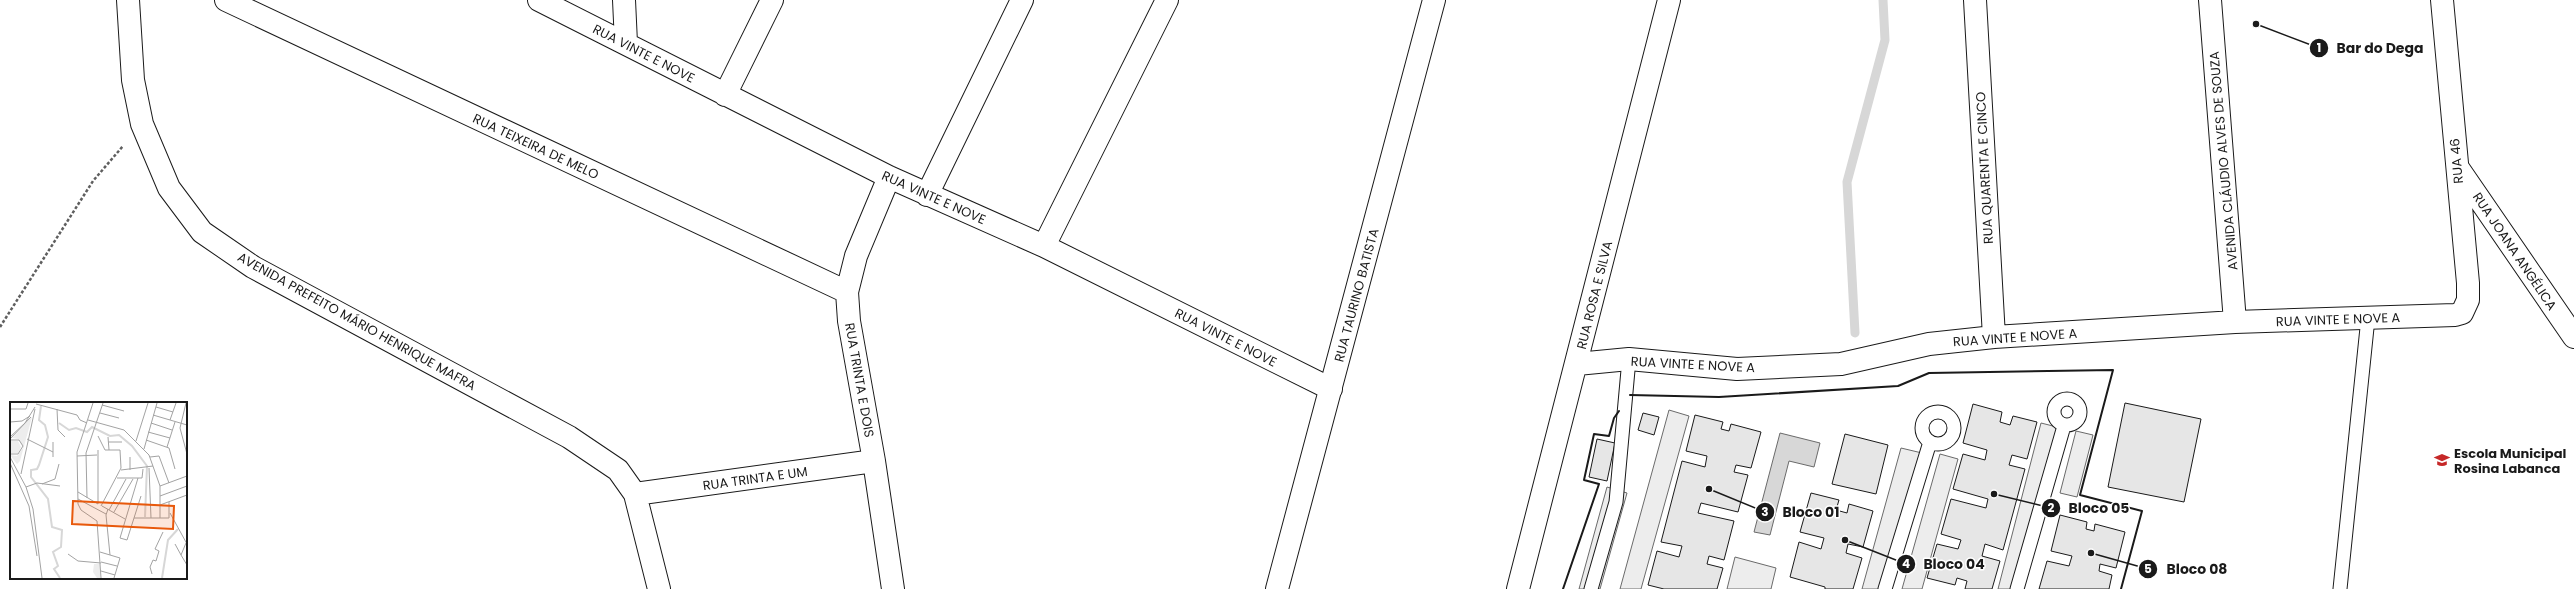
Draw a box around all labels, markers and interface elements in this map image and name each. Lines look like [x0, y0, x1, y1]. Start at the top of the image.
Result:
street label: RUA VINTE E NOVE [589, 20, 698, 87]
callout: Bar do Dega [2309, 35, 2432, 61]
text: Bar do Dega [2337, 38, 2423, 58]
text: 1 [2317, 39, 2321, 56]
street label: AVENIDA CLÁUDIO ALVES DE SOUZA [2204, 50, 2243, 271]
street label: RUA QUARENTA E CINCO [1971, 91, 1998, 245]
street label: RUA TEIXEIRA DE MELO [470, 109, 602, 184]
street label: RUA 46 [2445, 138, 2468, 184]
street label: RUA VINTE E NOVE [879, 166, 989, 229]
street label: RUA JOANA ANGÉLICA [2468, 189, 2561, 314]
street label: RUA TAURINO BATISTA [1329, 226, 1384, 364]
street label: RUA ROSA E SILVA [1572, 239, 1617, 351]
street label: AVENIDA PREFEITO MÁRIO HENRIQUE MAFRA [234, 248, 480, 395]
street label: RUA VINTE E NOVE [1171, 304, 1280, 371]
street label: RUA VINTE E NOVE A [2276, 308, 2401, 331]
street label: RUA TRINTA E DOIS [840, 321, 879, 439]
street label: RUA VINTE E NOVE A [1952, 324, 2078, 351]
street label: RUA VINTE E NOVE A [1630, 352, 1756, 377]
inset map [10, 402, 187, 579]
place label: Escola Municipal Rosina Labanca [2454, 444, 2566, 478]
school or university icon: Escola Municipal Rosina Labanca [2433, 451, 2451, 469]
street label: RUA TRINTA E UM [701, 462, 809, 495]
callout: Bloco 05 [2041, 495, 2137, 521]
text: Bloco 05 [2069, 498, 2129, 518]
callout: Bloco 01 [1755, 499, 1848, 525]
text: 2 [2048, 499, 2055, 516]
text: Bloco 01 [1782, 502, 1840, 522]
text: 3 [1761, 503, 1769, 520]
callout: Bloco 04 [1896, 551, 1993, 577]
text: Bloco 04 [1923, 554, 1985, 574]
text: 4 [1902, 555, 1910, 572]
callout: Bloco 08 [2138, 556, 2235, 582]
text: Bloco 08 [2167, 559, 2227, 579]
text: 5 [2144, 560, 2152, 577]

